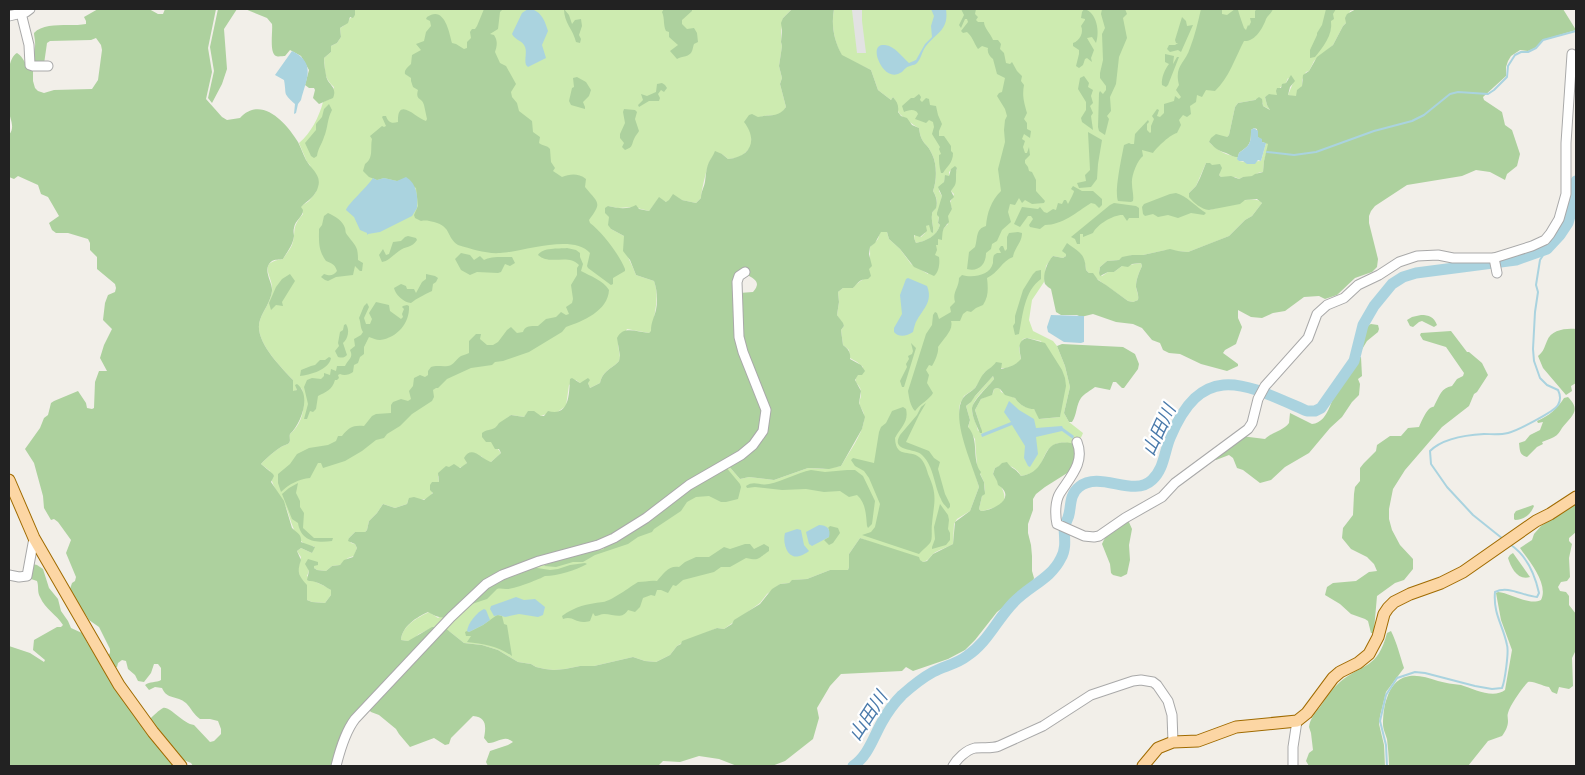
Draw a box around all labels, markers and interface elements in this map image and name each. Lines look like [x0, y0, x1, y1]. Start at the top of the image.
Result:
water label: 山田川 [1137, 399, 1181, 459]
water label: 山田川 [843, 685, 893, 745]

